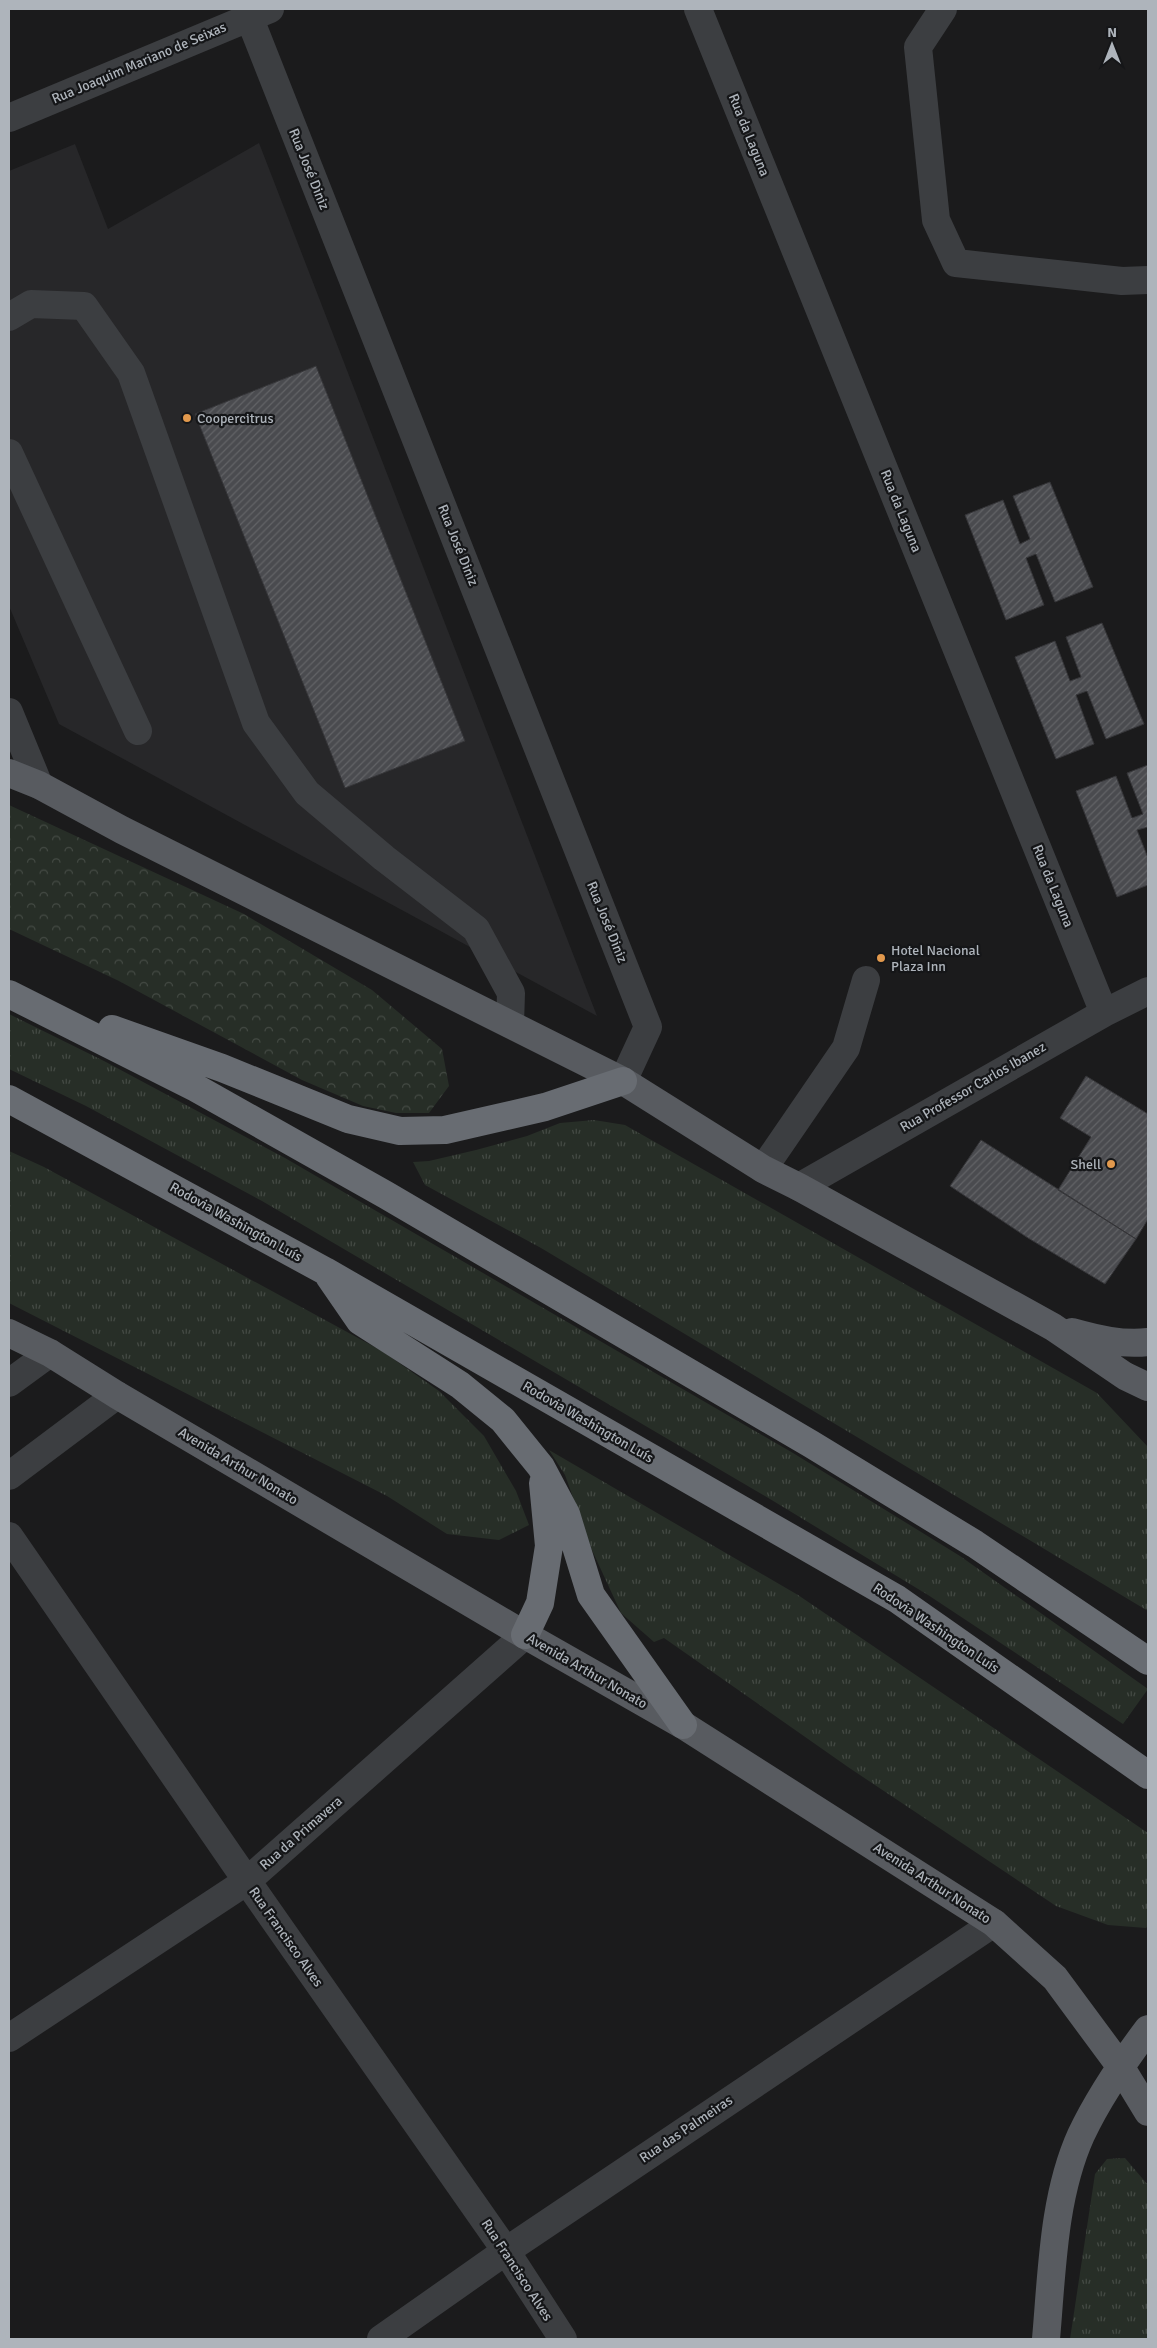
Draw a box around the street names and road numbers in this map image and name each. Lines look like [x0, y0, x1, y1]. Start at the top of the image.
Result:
street label: Rua Joaquim Mariano de Seixas [49, 18, 229, 108]
street label: Rua da Laguna [725, 91, 773, 179]
street label: Rua José Diniz [285, 126, 333, 212]
street label: Rua da Laguna [877, 467, 925, 555]
street label: Rua José Diniz [434, 502, 482, 588]
street label: Rua da Laguna [1029, 842, 1077, 930]
street label: Rua José Diniz [583, 879, 631, 965]
street label: Rua Professor Carlos Ibanez [897, 1038, 1049, 1136]
street label: Rodovia Washington Luís [167, 1179, 305, 1265]
street label: Rodovia Washington Luís [519, 1377, 657, 1467]
street label: Avenida Arthur Nonato [175, 1424, 301, 1508]
street label: Rodovia Washington Luís [870, 1579, 1002, 1677]
street label: Avenida Arthur Nonato [524, 1630, 650, 1712]
street label: Rua da Primavera [256, 1793, 346, 1873]
street label: Avenida Arthur Nonato [870, 1839, 994, 1927]
street label: Rua Francisco Alves [245, 1884, 327, 1990]
street label: Rua das Palmeiras [636, 2092, 736, 2166]
street label: Rua Francisco Alves [478, 2216, 556, 2324]

